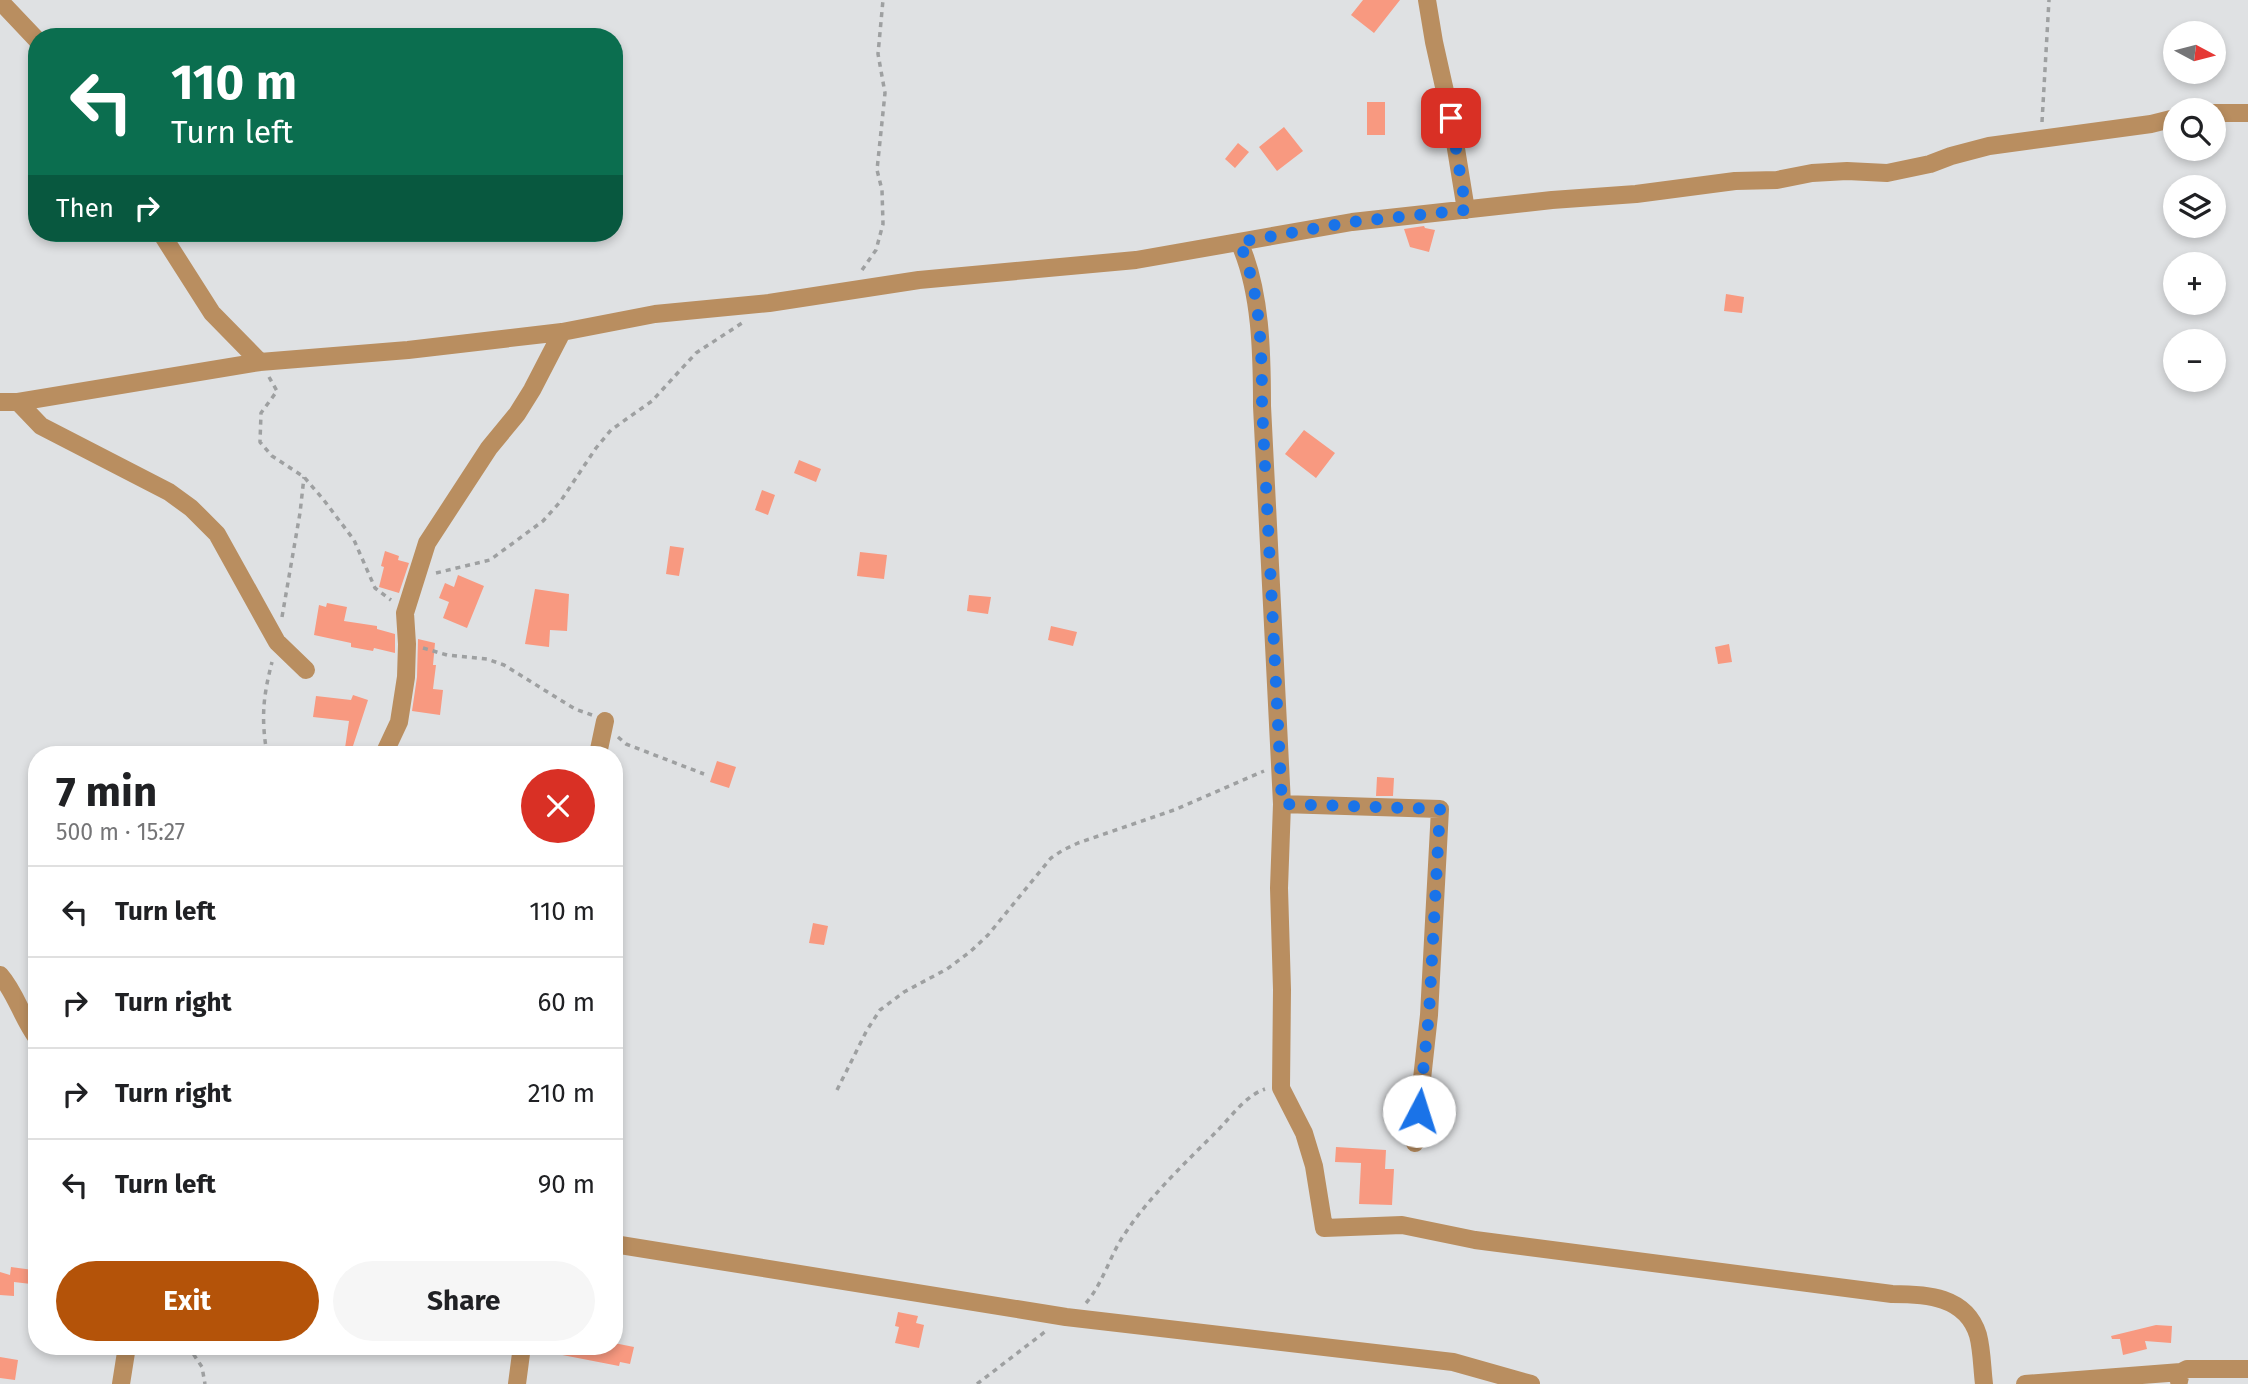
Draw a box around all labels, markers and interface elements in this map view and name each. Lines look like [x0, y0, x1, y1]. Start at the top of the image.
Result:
north arrow [2163, 21, 2226, 84]
map controls [2163, 21, 2226, 392]
text: 110 m [171, 53, 297, 112]
icon: left [56, 56, 147, 147]
pin [1421, 88, 1481, 148]
button: search [2163, 98, 2226, 161]
icon: arrive [1432, 99, 1470, 137]
text: Turn left [171, 113, 293, 151]
button: layers [2163, 175, 2226, 238]
icon: right [128, 189, 166, 227]
text: Then [56, 193, 114, 224]
button: + [2163, 252, 2226, 315]
button: − [2163, 329, 2226, 392]
text: 7 min [56, 767, 157, 817]
button: close [521, 769, 595, 843]
text: 500 m · 15:27 [56, 818, 185, 846]
icon: left [56, 893, 94, 931]
text: Turn left [115, 896, 216, 927]
text: 110 m [529, 896, 595, 927]
icon: right [56, 984, 94, 1022]
text: Turn right [115, 987, 232, 1018]
text: 60 m [537, 987, 595, 1018]
position arrow [1382, 1074, 1456, 1148]
icon: right [56, 1075, 94, 1113]
text: Turn right [115, 1078, 232, 1109]
text: 210 m [528, 1078, 595, 1109]
icon: left [56, 1166, 94, 1204]
text: Turn left [115, 1169, 216, 1200]
text: 90 m [538, 1169, 595, 1200]
button: Exit [56, 1261, 319, 1341]
button: Share [333, 1261, 595, 1341]

